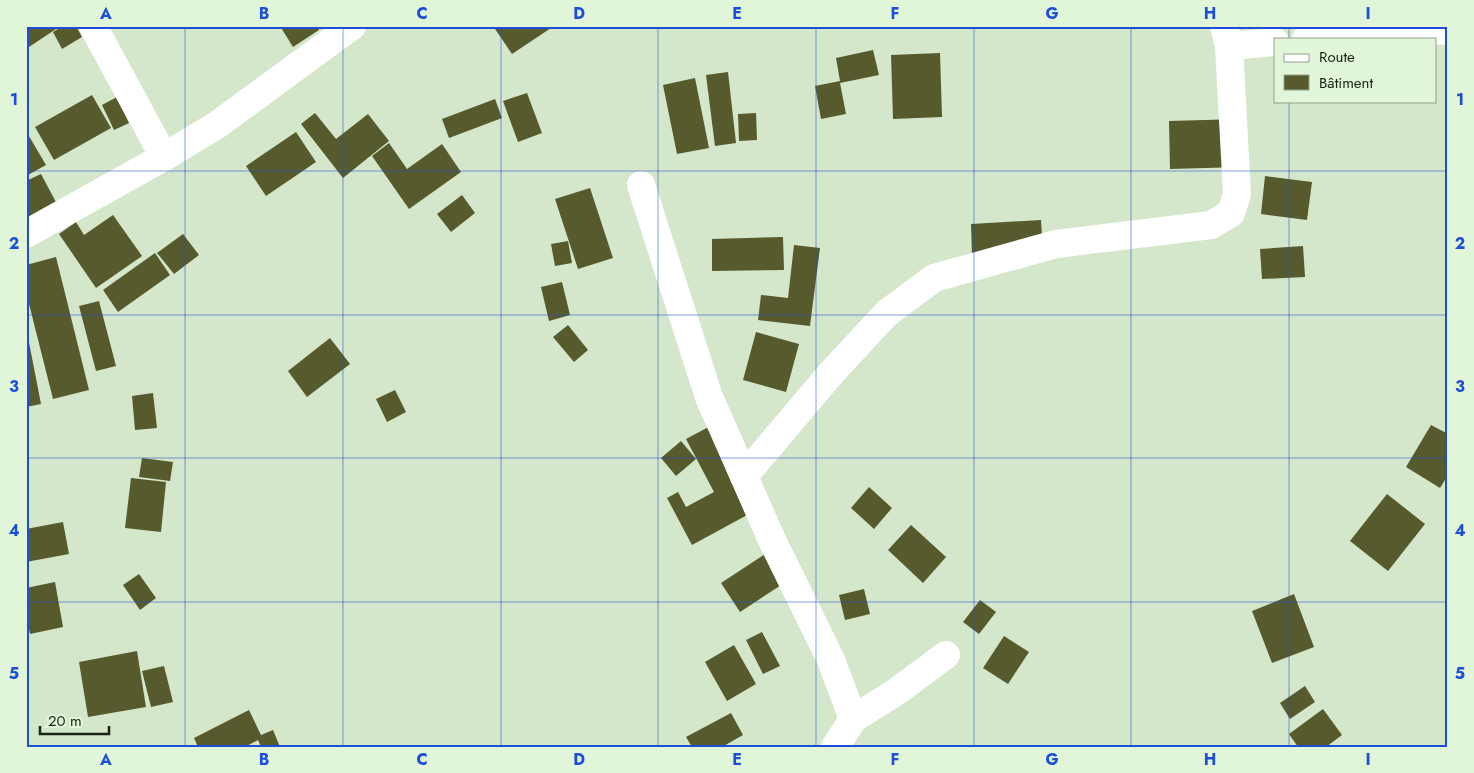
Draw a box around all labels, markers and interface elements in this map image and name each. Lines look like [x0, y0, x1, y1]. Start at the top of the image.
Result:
text: A [99, 2, 112, 25]
text: B [259, 2, 269, 25]
text: C [416, 2, 428, 25]
text: D [573, 2, 585, 25]
text: E [732, 2, 742, 25]
text: F [891, 2, 899, 25]
text: G [1045, 2, 1059, 25]
text: H [1204, 2, 1216, 25]
text: I [1365, 2, 1371, 25]
legend [1274, 38, 1436, 102]
text: Route [1319, 46, 1355, 68]
text: Bâtiment [1319, 72, 1373, 94]
text: 1 [10, 88, 18, 111]
text: 1 [1456, 88, 1464, 111]
text: 2 [9, 232, 19, 255]
text: 2 [1455, 232, 1465, 255]
text: 3 [9, 375, 19, 398]
text: 3 [1455, 375, 1465, 398]
text: 4 [8, 519, 20, 542]
text: 4 [1454, 519, 1466, 542]
text: 5 [9, 662, 19, 685]
text: 5 [1455, 662, 1465, 685]
scale bar [40, 703, 109, 735]
text: 20 m [48, 710, 82, 732]
text: A [99, 748, 112, 771]
text: B [259, 748, 269, 771]
text: C [416, 748, 428, 771]
text: D [573, 748, 585, 771]
text: E [732, 748, 742, 771]
text: F [891, 748, 899, 771]
text: G [1045, 748, 1059, 771]
text: H [1204, 748, 1216, 771]
text: I [1365, 748, 1371, 771]

